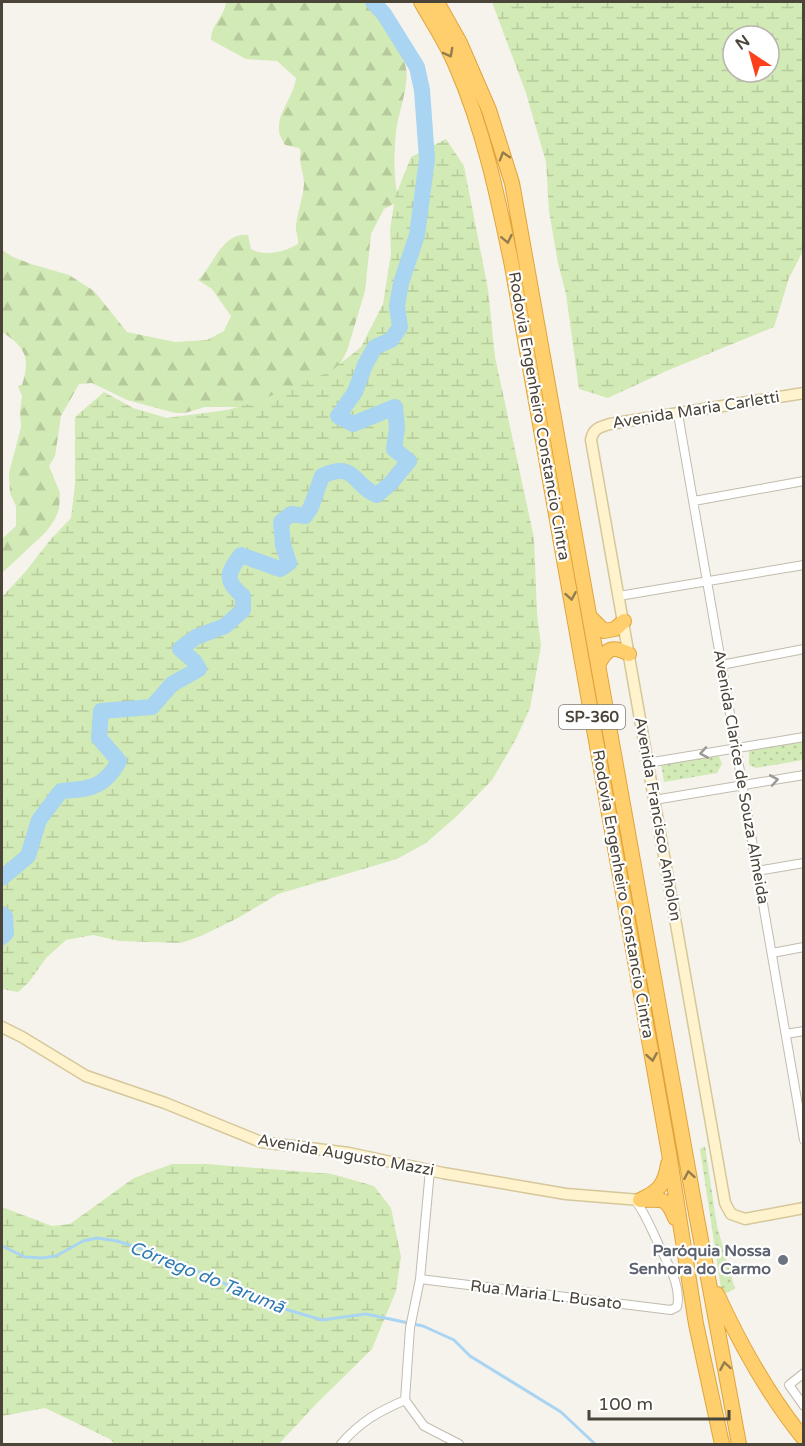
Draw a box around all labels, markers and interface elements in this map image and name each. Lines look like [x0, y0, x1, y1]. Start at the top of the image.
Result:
north arrow [721, 24, 781, 84]
text: N [732, 31, 754, 55]
one-way arrow [442, 47, 453, 57]
one-way arrow [499, 151, 511, 162]
one-way arrow [499, 233, 512, 243]
street label: Rodovia Engenheiro Constancio Cintra [504, 270, 574, 562]
street label: Avenida Maria Carletti [611, 387, 781, 433]
one-way arrow [564, 591, 577, 601]
street label: Avenida Clarice de Souza Almeida [709, 648, 773, 906]
road number: SP-360 [559, 705, 625, 729]
street label: Avenida Francisco Anholon [630, 715, 686, 923]
one-way arrow [700, 747, 709, 759]
street label: Rodovia Engenheiro Constancio Cintra [588, 748, 658, 1040]
one-way arrow [768, 774, 778, 787]
one-way arrow [645, 1051, 658, 1061]
street label: Avenida Augusto Mazzi [256, 1130, 436, 1180]
one-way arrow [683, 1170, 695, 1179]
water label: Córrego do Tarumã [126, 1236, 288, 1318]
place label: Paróquia Nossa Senhora do Carmo [629, 1241, 771, 1279]
marker: Paróquia Nossa Senhora do Carmo [776, 1253, 790, 1267]
street label: Rua Maria L. Busato [469, 1276, 623, 1314]
one-way arrow [719, 1362, 732, 1372]
scale bar [589, 1383, 728, 1421]
text: 100 m [598, 1393, 653, 1415]

